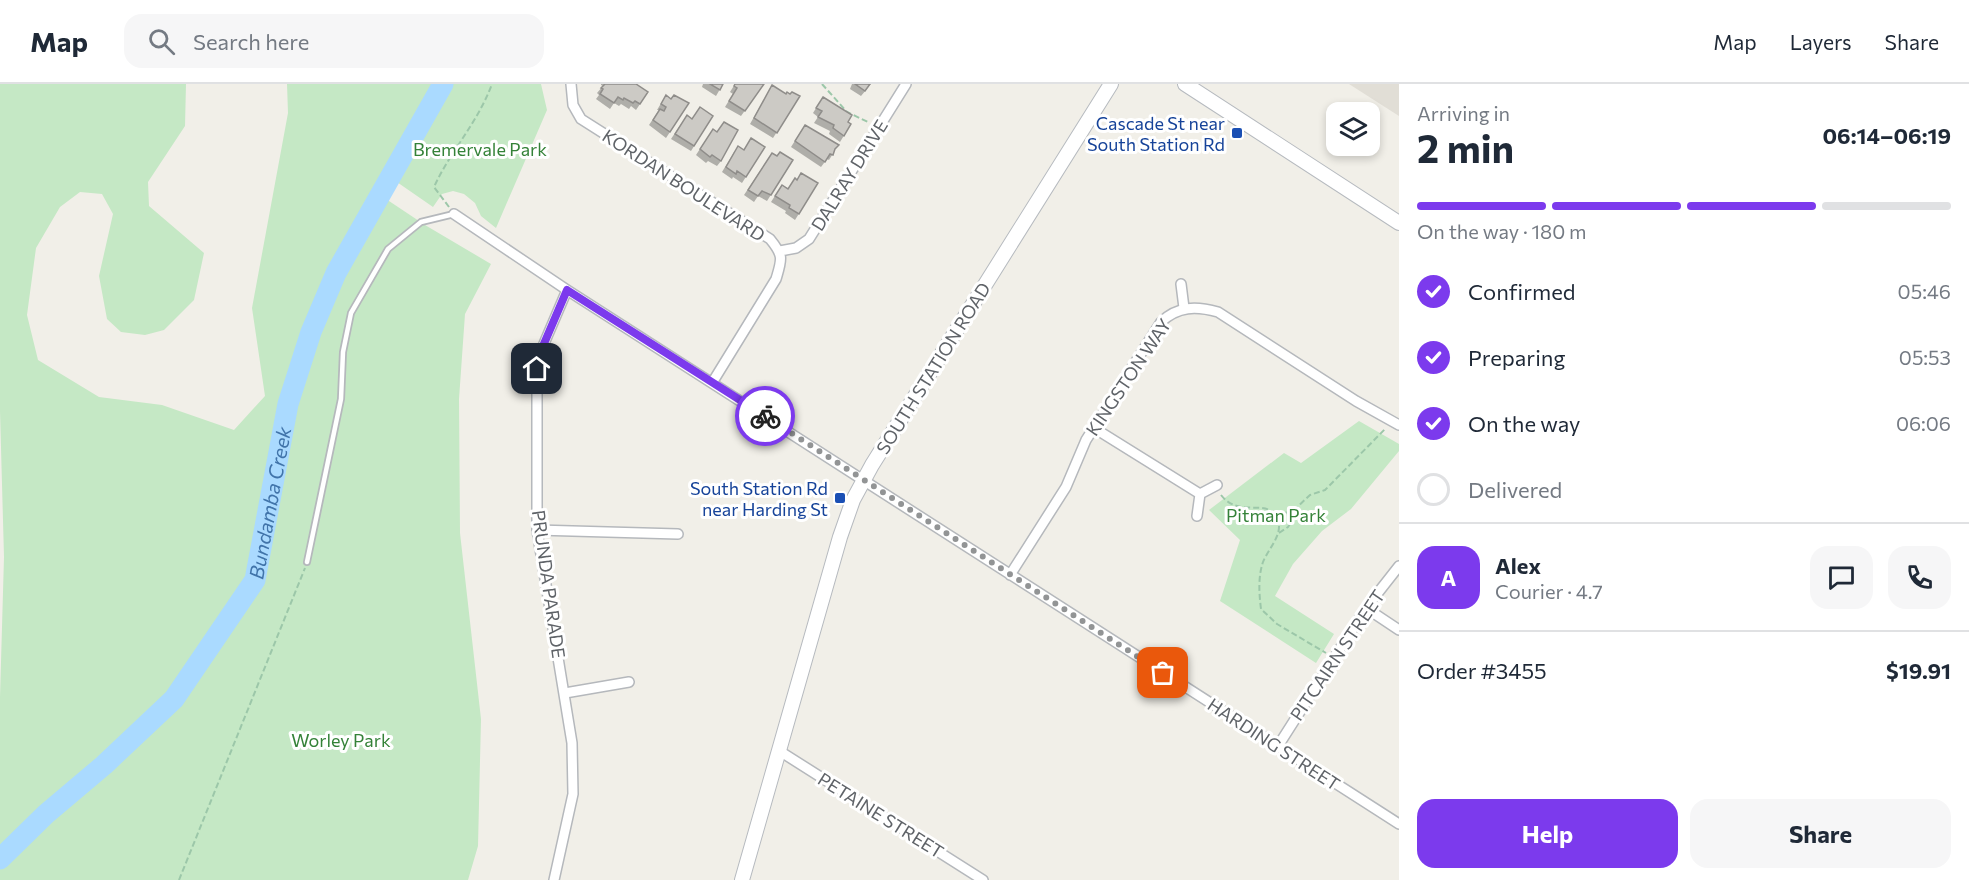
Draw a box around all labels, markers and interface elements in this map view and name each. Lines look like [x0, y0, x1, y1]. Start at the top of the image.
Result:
search box [124, 14, 544, 68]
text: Map [30, 24, 88, 58]
icon: search [145, 25, 178, 58]
text: Search here [193, 28, 309, 55]
text: Map [1713, 29, 1757, 54]
text: Layers [1790, 29, 1852, 54]
text: Share [1885, 29, 1939, 54]
text: Arriving in [1417, 101, 1510, 125]
map controls [1326, 102, 1380, 156]
button: layers [1326, 102, 1380, 156]
place label: Cascade St near South Station Rd [1087, 112, 1225, 155]
street label: DALRAY DRIVE [806, 115, 892, 235]
text: 06:14–06:19 [1822, 122, 1951, 149]
text: 2 min [1417, 123, 1514, 171]
street label: KORDAN BOULEVARD [598, 124, 770, 246]
marker: Cascade St near South Station Rd [1230, 126, 1244, 140]
park label: Bremervale Park [413, 138, 547, 160]
text: On the way · 180 m [1417, 219, 1586, 243]
icon: check [1417, 275, 1450, 308]
street label: SOUTH STATION ROAD [871, 278, 995, 458]
text: Confirmed [1468, 278, 1575, 305]
text: 05:46 [1898, 279, 1951, 303]
street label: KINGSTON WAY [1081, 314, 1175, 440]
icon: check [1417, 341, 1450, 374]
pin [511, 343, 562, 394]
text: Preparing [1468, 344, 1565, 371]
text: 05:53 [1899, 345, 1951, 369]
icon: home [520, 352, 553, 385]
courier [735, 386, 795, 446]
icon: bike [749, 400, 782, 433]
icon: check [1417, 407, 1450, 440]
text: On the way [1468, 410, 1580, 437]
text: 06:06 [1896, 411, 1951, 435]
water label: Bundamba Creek [243, 423, 296, 581]
text: Delivered [1468, 476, 1562, 503]
place label: South Station Rd near Harding St [690, 477, 828, 520]
marker: South Station Rd near Harding St [833, 491, 847, 505]
park label: Pitman Park [1226, 504, 1326, 526]
street label: PRUNDA PARADE [528, 508, 570, 660]
button: chat [1810, 546, 1873, 609]
button: phone [1888, 546, 1951, 609]
text: Alex [1495, 552, 1541, 579]
text: A [1441, 564, 1456, 591]
text: Courier · 4.7 [1495, 579, 1603, 603]
street label: PITCAIRN STREET [1285, 585, 1389, 725]
pin [1137, 647, 1188, 698]
icon: bag [1146, 656, 1179, 689]
text: Order #3455 [1417, 657, 1547, 684]
text: $19.91 [1886, 657, 1951, 684]
street label: HARDING STREET [1204, 693, 1344, 795]
park label: Worley Park [291, 729, 391, 751]
street label: PETAINE STREET [814, 768, 948, 862]
button: Help [1417, 799, 1678, 868]
button: Share [1690, 799, 1951, 868]

